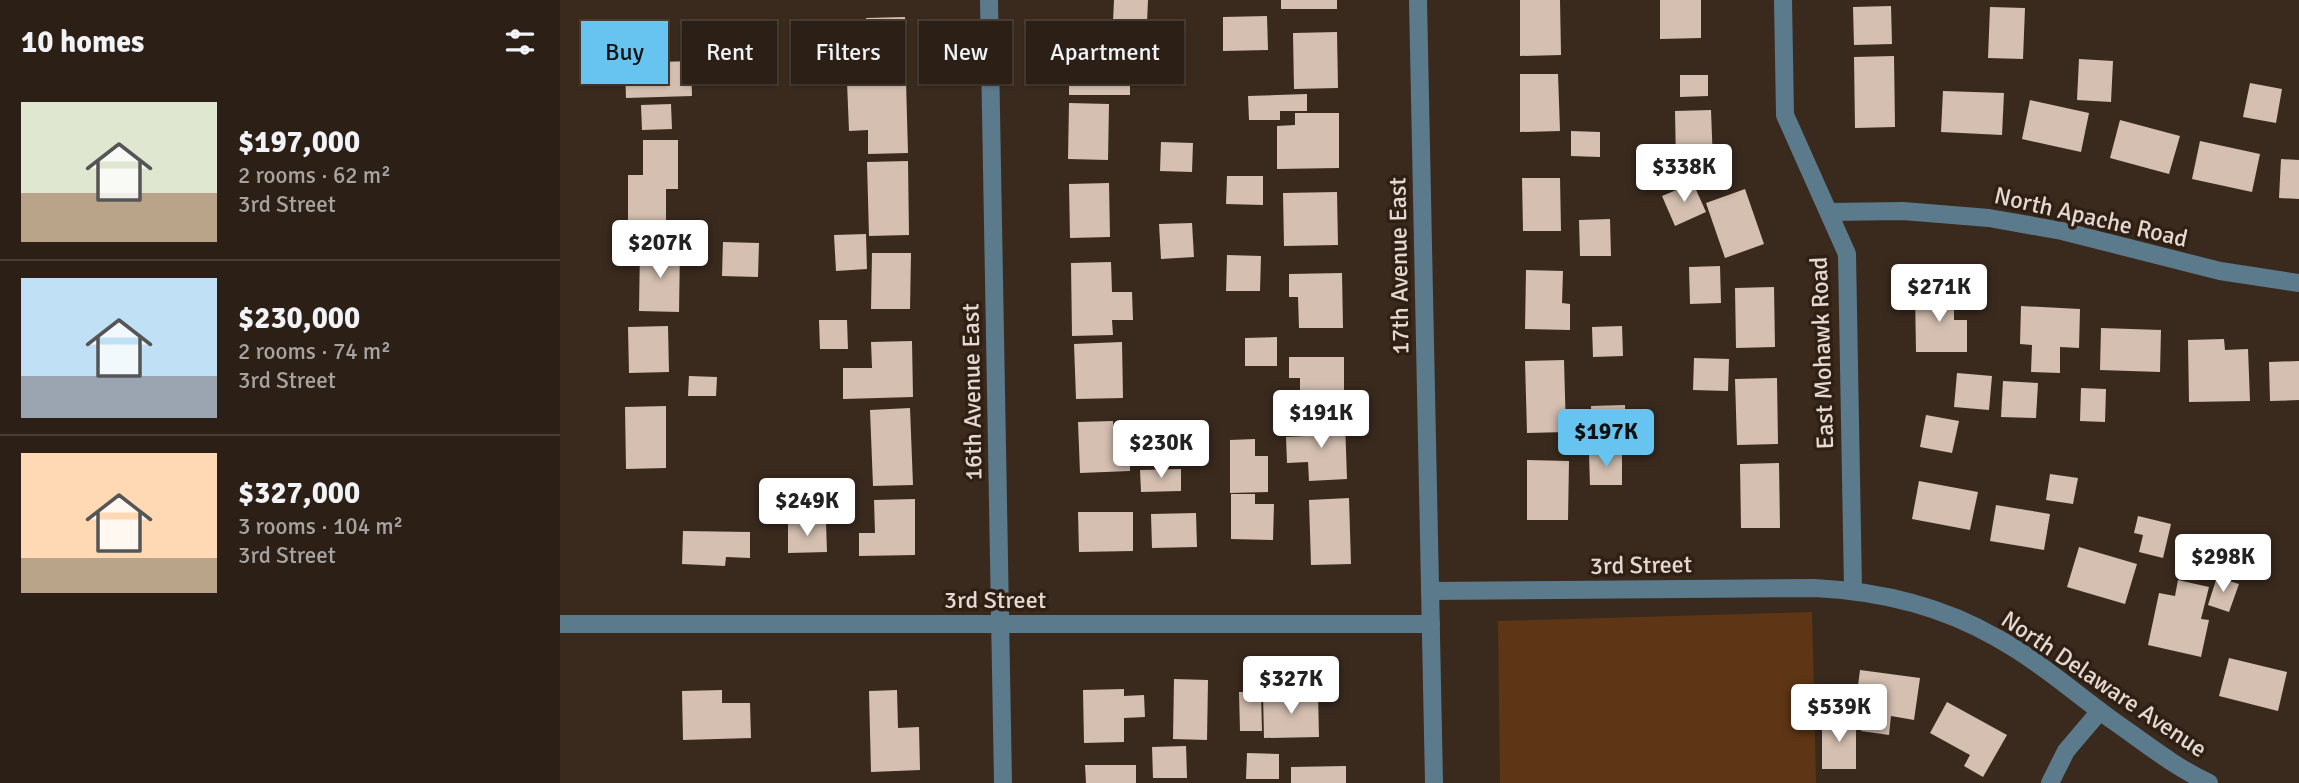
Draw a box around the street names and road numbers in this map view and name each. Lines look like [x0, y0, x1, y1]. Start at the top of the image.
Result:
street label: 17th Avenue East [1382, 177, 1416, 355]
street label: North Apache Road [1991, 180, 2191, 254]
street label: East Mohawk Road [1804, 256, 1840, 450]
street label: 16th Avenue East [955, 303, 989, 481]
street label: 3rd Street [1590, 549, 1692, 581]
street label: 3rd Street [944, 585, 1046, 615]
street label: North Delaware Avenue [1996, 604, 2212, 764]

